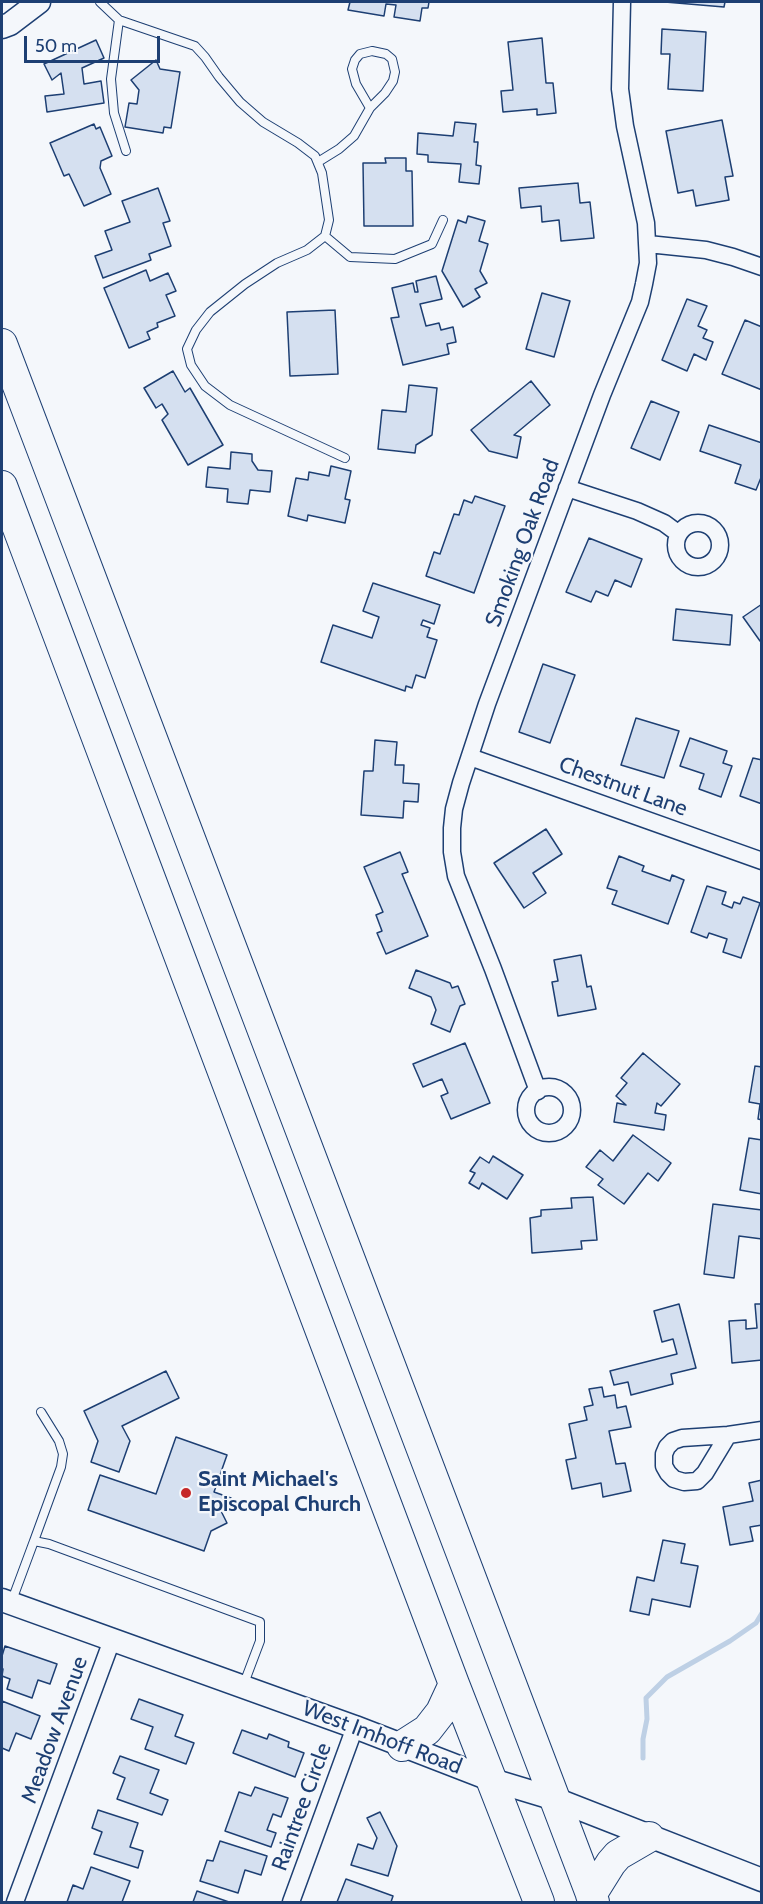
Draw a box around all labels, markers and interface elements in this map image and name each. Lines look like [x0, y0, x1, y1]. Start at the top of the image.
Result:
scale bar [27, 24, 164, 62]
text: 50 m [35, 35, 77, 57]
street label: Smoking Oak Road [480, 455, 566, 631]
street label: Chestnut Lane [555, 752, 691, 822]
place label: Saint Michael's Episcopal Church [198, 1467, 361, 1518]
marker: Saint Michael's Episcopal Church [179, 1486, 193, 1500]
street label: Meadow Avenue [16, 1653, 94, 1807]
street label: West Imhoff Road [299, 1695, 465, 1781]
street label: Raintree Circle [267, 1740, 337, 1874]

